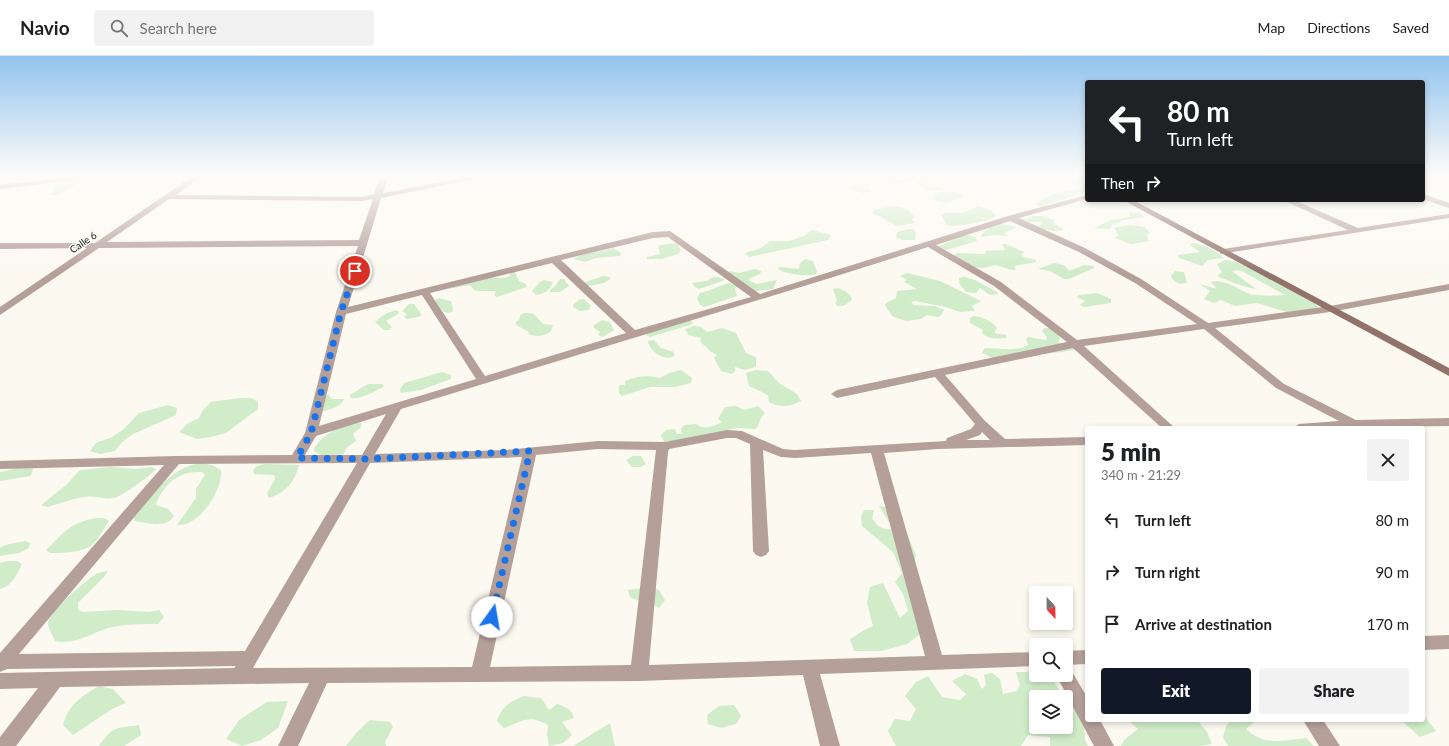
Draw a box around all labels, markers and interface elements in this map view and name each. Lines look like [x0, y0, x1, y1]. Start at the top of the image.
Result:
search box [94, 10, 374, 46]
text: Navio [20, 16, 70, 39]
icon: search [108, 17, 130, 39]
text: Search here [140, 19, 217, 37]
text: Map [1258, 19, 1285, 36]
text: Directions [1307, 19, 1370, 36]
text: Saved [1392, 19, 1429, 36]
text: 80 m [1167, 94, 1230, 128]
icon: left [1101, 96, 1153, 148]
text: Turn left [1167, 128, 1233, 150]
icon: right [1142, 172, 1164, 194]
text: Then [1101, 174, 1134, 192]
street label: Calle 6 [67, 229, 99, 255]
pin [338, 254, 372, 288]
icon: arrive [344, 260, 366, 282]
text: 5 min [1101, 437, 1161, 466]
button: close [1367, 439, 1409, 481]
text: 340 m · 21:29 [1101, 467, 1181, 483]
icon: left [1101, 509, 1123, 531]
text: Turn left [1135, 511, 1191, 529]
text: 80 m [1375, 511, 1409, 529]
icon: right [1101, 561, 1123, 583]
text: Turn right [1135, 563, 1200, 581]
text: 90 m [1375, 563, 1409, 581]
north arrow [1029, 586, 1073, 630]
map controls [1029, 586, 1073, 734]
position arrow [471, 596, 513, 638]
icon: arrive [1101, 613, 1123, 635]
text: Arrive at destination [1135, 615, 1272, 633]
text: 170 m [1367, 615, 1409, 633]
button: search [1029, 638, 1073, 682]
button: Exit [1101, 668, 1251, 714]
button: Share [1259, 668, 1409, 714]
button: layers [1029, 690, 1073, 734]

